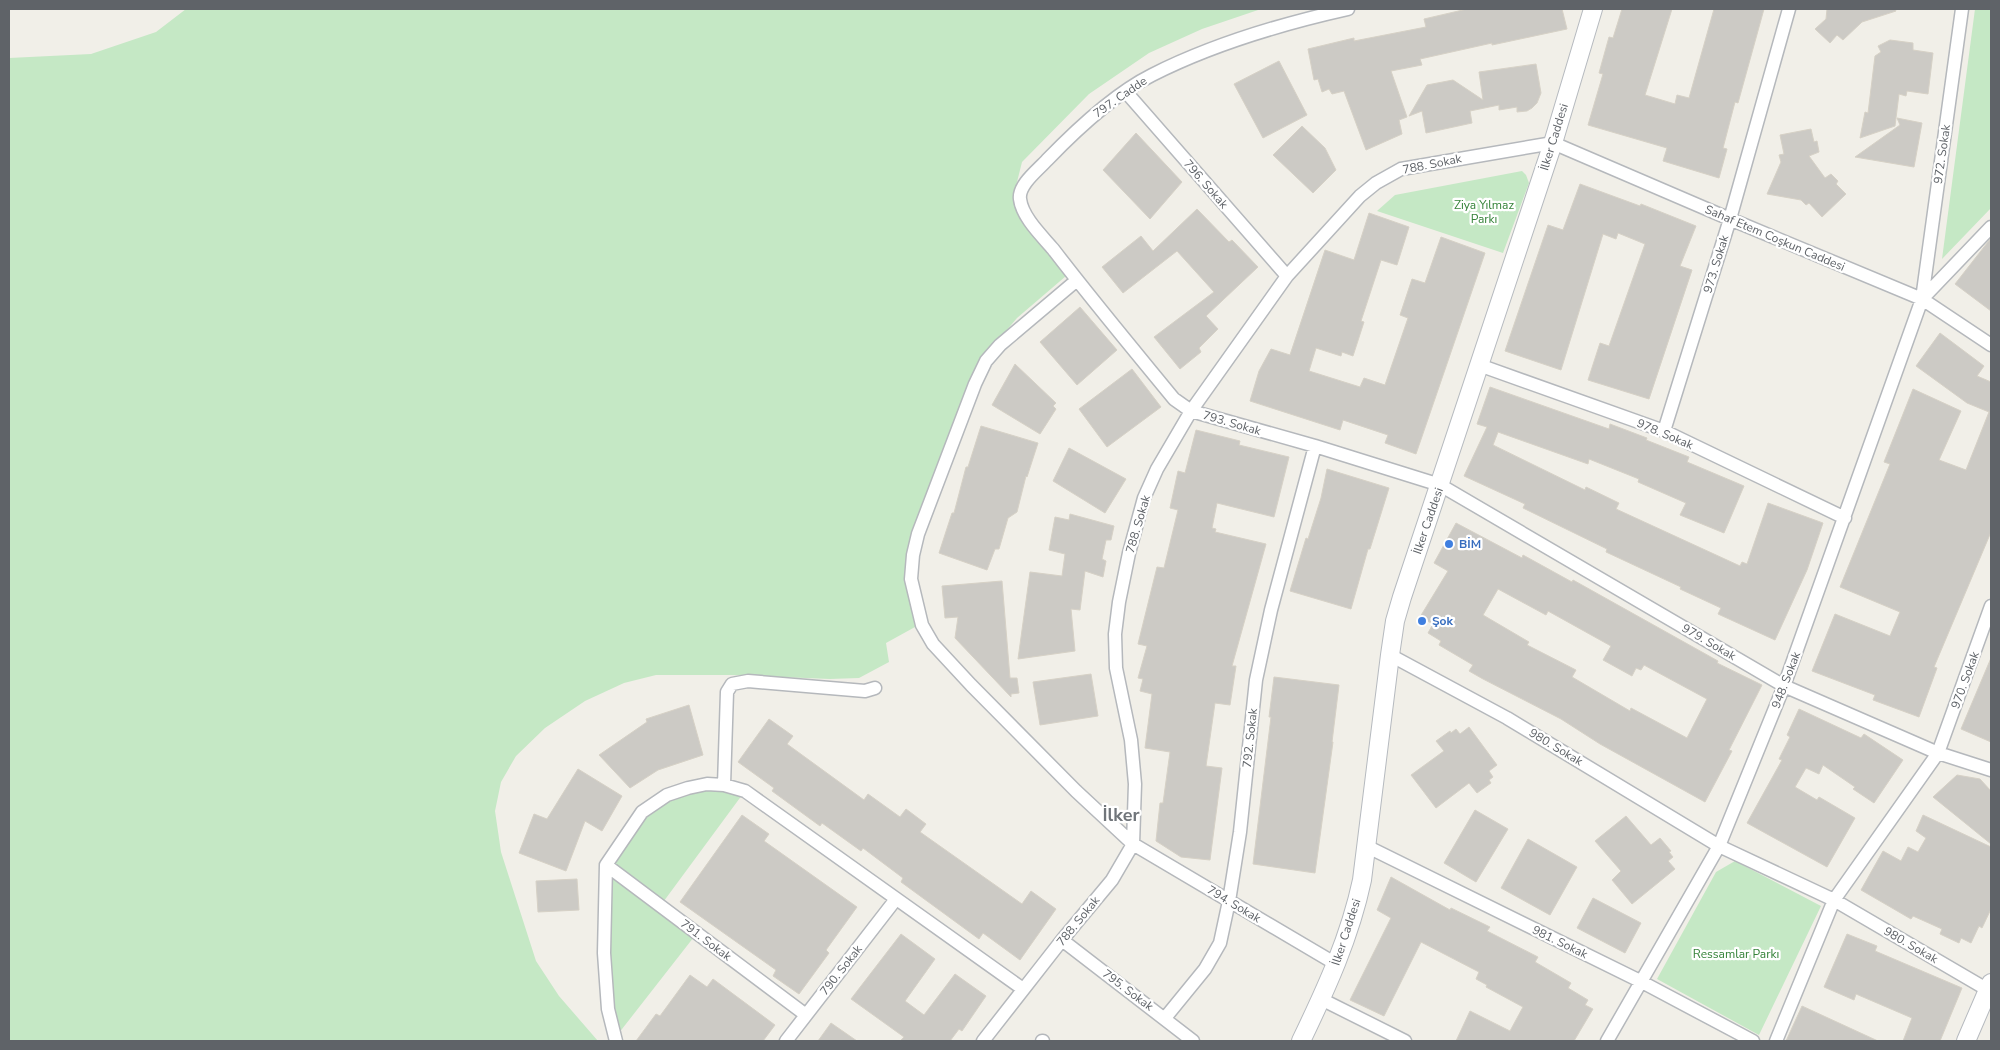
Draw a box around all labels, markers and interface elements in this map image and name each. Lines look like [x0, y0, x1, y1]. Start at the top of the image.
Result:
street label: 797. Cadde [1090, 73, 1150, 121]
street label: İlker Caddesi [1536, 101, 1572, 173]
street label: 972. Sokak [1930, 122, 1954, 185]
street label: 788. Sokak [1401, 150, 1464, 178]
street label: 796. Sokak [1180, 156, 1232, 213]
park label: Ziya Yılmaz Parkı [1454, 197, 1514, 227]
street label: Sahaf Etem Coşkun Caddesi [1703, 201, 1847, 275]
street label: 973. Sokak [1700, 232, 1733, 295]
street label: 793. Sokak [1201, 407, 1264, 439]
street label: 978. Sokak [1634, 415, 1697, 453]
street label: İlker Caddesi [1409, 486, 1447, 556]
street label: 788. Sokak [1122, 492, 1154, 555]
place label: BİM [1459, 536, 1481, 552]
marker: BİM [1443, 538, 1455, 550]
place label: Şok [1432, 613, 1453, 629]
marker: Şok [1416, 615, 1428, 627]
street label: 979. Sokak [1679, 620, 1740, 664]
street label: 948. Sokak [1768, 648, 1805, 711]
street label: 970. Sokak [1947, 648, 1983, 711]
street label: 792. Sokak [1239, 706, 1261, 769]
street label: 980. Sokak [1526, 725, 1587, 770]
district label: İlker [1102, 803, 1140, 827]
street label: 794. Sokak [1204, 882, 1265, 927]
street label: 788. Sokak [1053, 892, 1104, 949]
street label: İlker Caddesi [1328, 897, 1364, 967]
street label: 791. Sokak [677, 916, 735, 965]
street label: 981. Sokak [1530, 922, 1591, 963]
street label: 980. Sokak [1881, 923, 1942, 967]
street label: 790. Sokak [816, 941, 866, 998]
park label: Ressamlar Parkı [1693, 946, 1779, 962]
street label: 795. Sokak [1099, 966, 1157, 1015]

